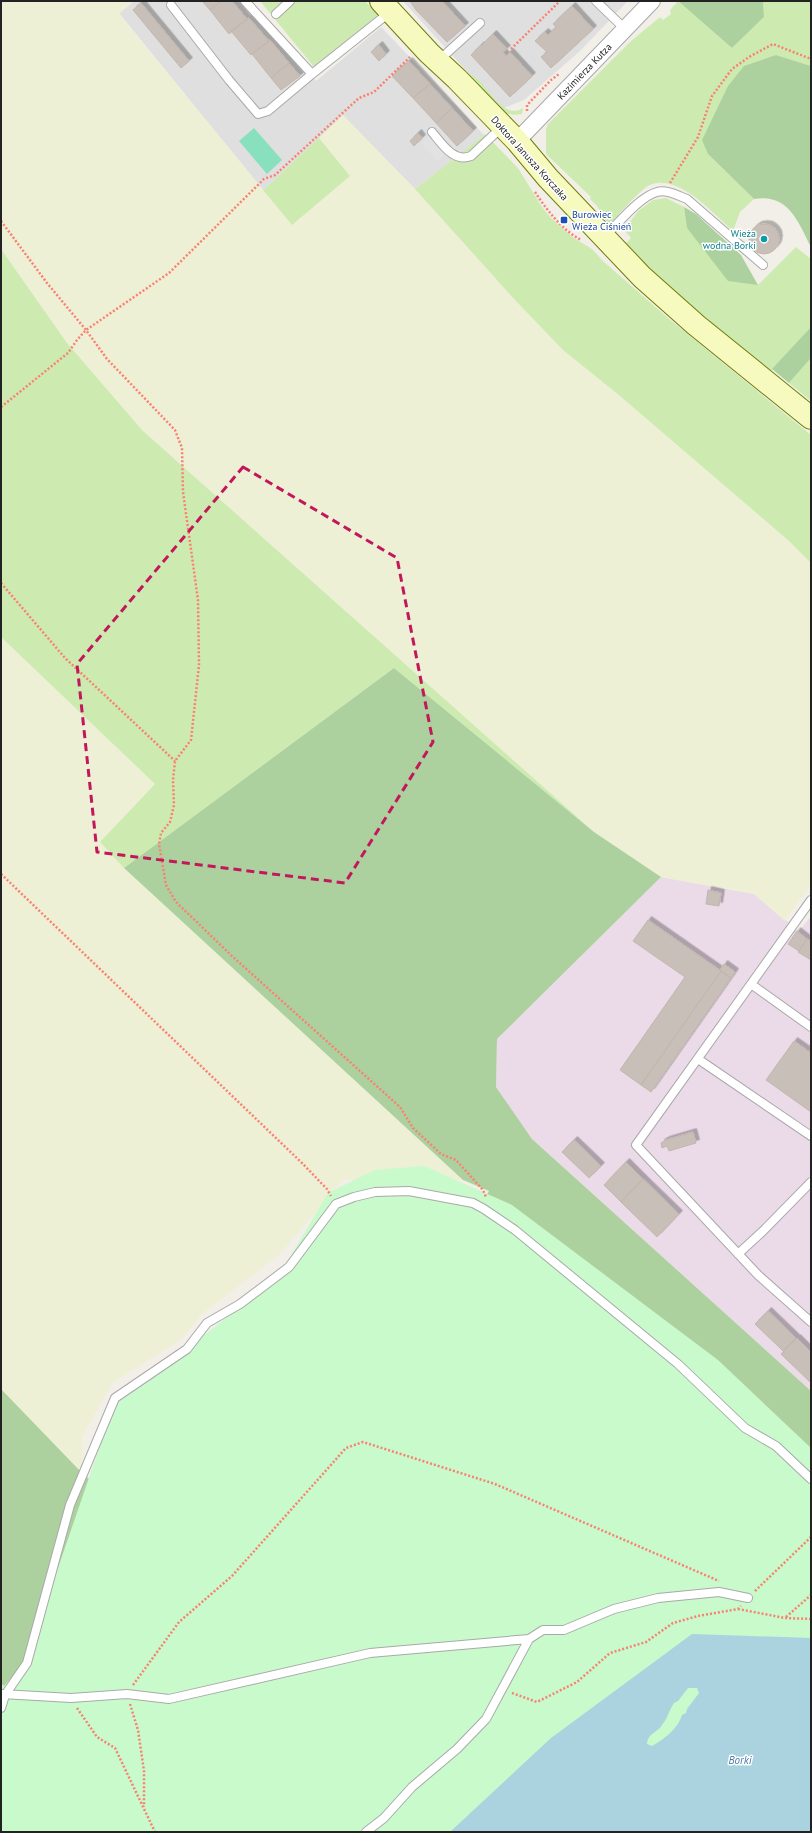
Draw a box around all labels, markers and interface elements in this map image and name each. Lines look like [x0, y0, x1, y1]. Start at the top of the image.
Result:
street label: Kazimierza Kutza [554, 40, 615, 102]
street label: Doktora Janusza Korczaka [488, 113, 571, 203]
place label: Burowiec Wieża Ciśnień [572, 208, 631, 233]
marker: Burowiec Wieża Ciśnień [559, 215, 569, 225]
place label: Wieża wodna Borki [703, 227, 756, 252]
marker: Wieża wodna Borki [759, 234, 769, 244]
water label: Borki [729, 1753, 753, 1767]

